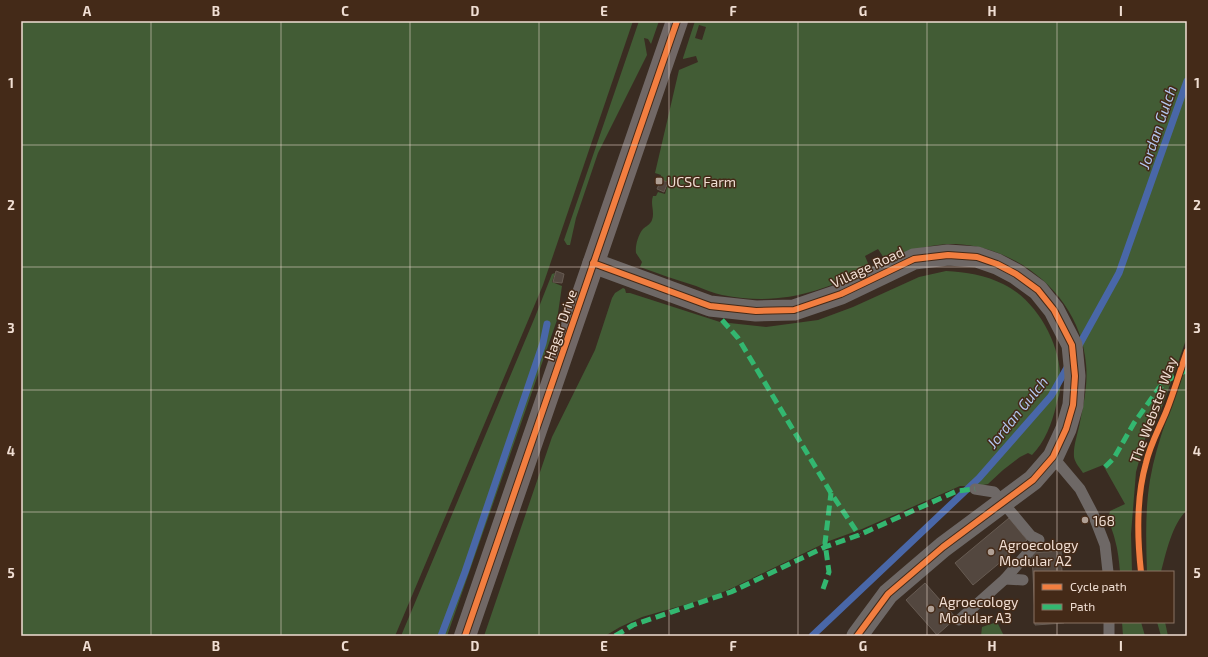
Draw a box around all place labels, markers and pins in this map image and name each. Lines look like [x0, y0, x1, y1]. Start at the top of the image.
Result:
place label: UCSC Farm [667, 173, 736, 190]
marker: UCSC Farm [654, 176, 664, 186]
place label: 168 [1093, 512, 1115, 529]
marker: 168 [1080, 515, 1090, 525]
place label: Agroecology Modular A2 [999, 536, 1079, 569]
marker: Agroecology Modular A2 [986, 547, 996, 557]
place label: Agroecology Modular A3 [939, 593, 1019, 626]
marker: Agroecology Modular A3 [926, 604, 936, 614]

